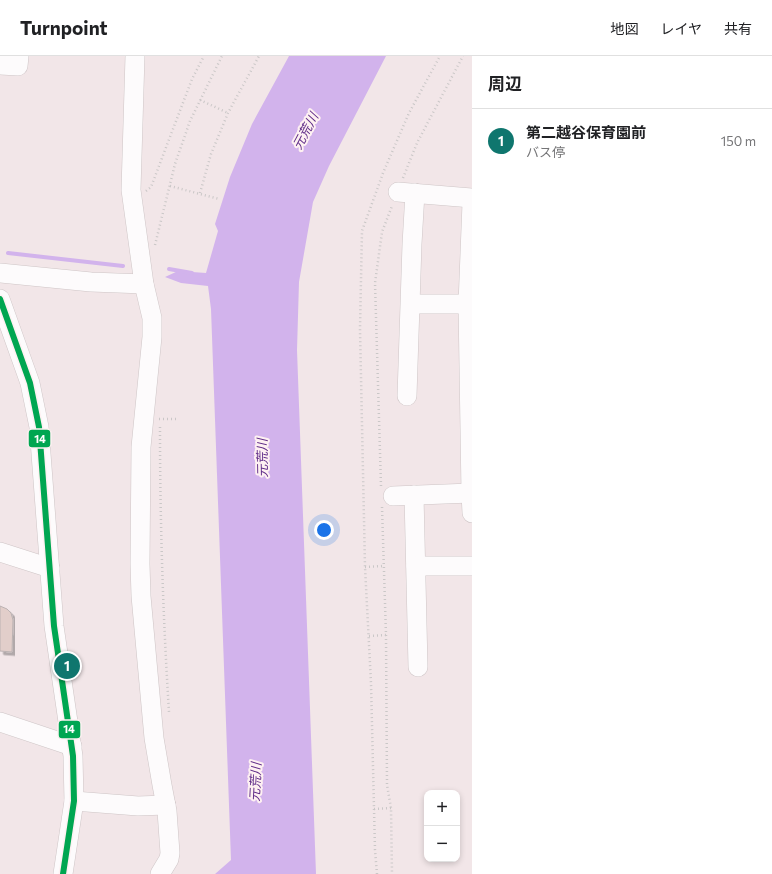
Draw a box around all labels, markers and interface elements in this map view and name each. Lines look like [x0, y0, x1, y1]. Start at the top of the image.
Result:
text: Turnpoint [20, 16, 108, 39]
text: 地図 [610, 20, 638, 37]
text: レイヤ [660, 20, 702, 37]
text: 共有 [724, 20, 752, 37]
text: 周辺 [488, 73, 522, 94]
water label: 元荒川 [289, 108, 322, 152]
text: 第二越谷保育園前 [526, 123, 646, 141]
text: 1 [498, 133, 504, 149]
text: 150 m [721, 133, 756, 149]
text: バス停 [526, 144, 565, 160]
line badge: 14 [28, 429, 51, 448]
text: 14 [34, 432, 46, 445]
water label: 元荒川 [254, 436, 270, 478]
your location [314, 520, 334, 540]
pin: 1 [54, 651, 80, 681]
line badge: 14 [58, 720, 81, 739]
text: 14 [63, 722, 75, 735]
water label: 元荒川 [246, 760, 264, 802]
map controls [424, 790, 460, 862]
button: + [424, 790, 460, 826]
button: − [424, 826, 460, 862]

